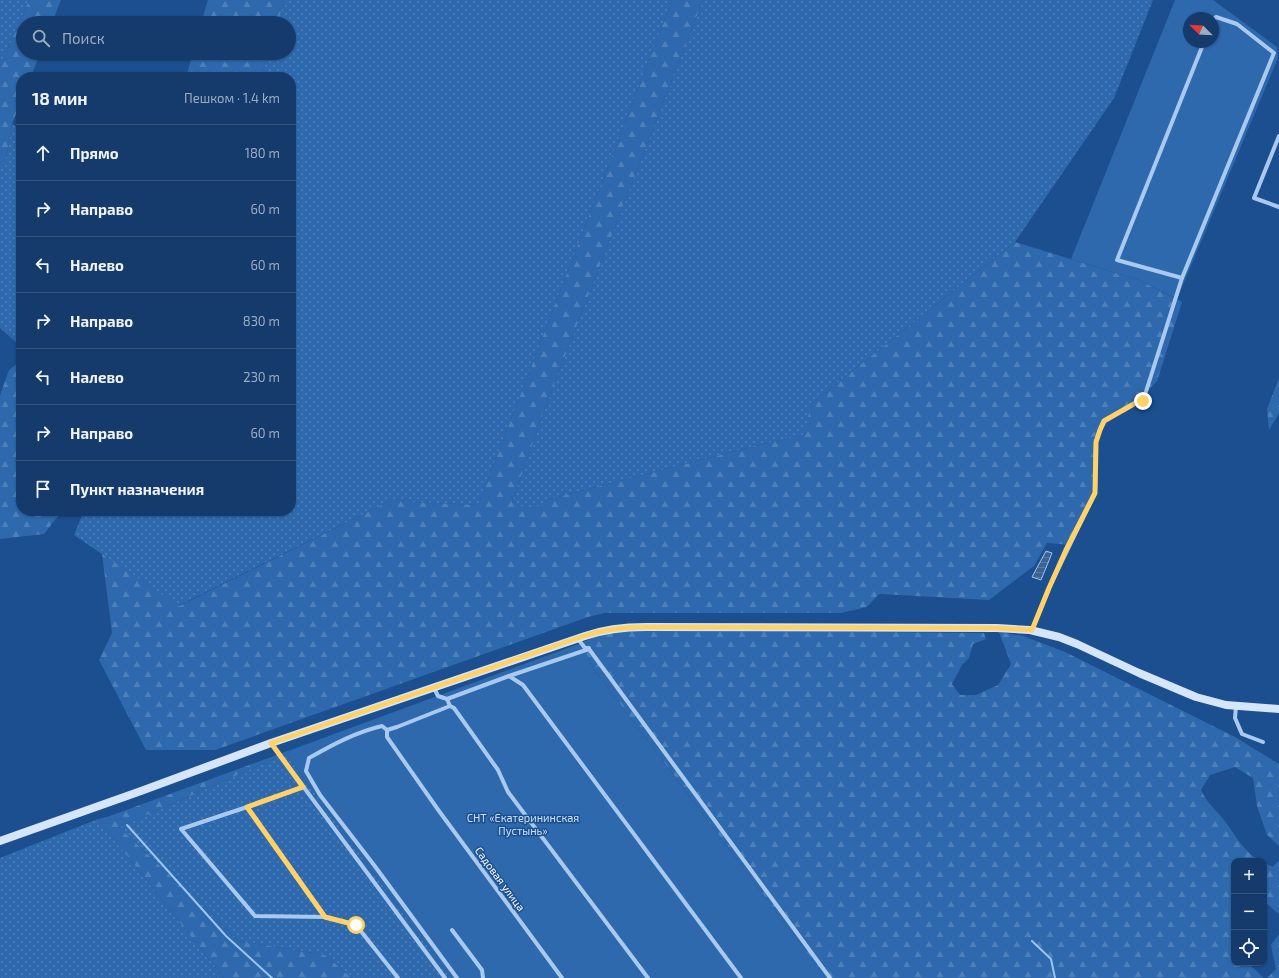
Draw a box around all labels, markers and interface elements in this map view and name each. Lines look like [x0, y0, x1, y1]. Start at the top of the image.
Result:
north arrow [1183, 12, 1219, 48]
search box [16, 16, 296, 60]
icon: search [30, 27, 52, 49]
text: Поиск [62, 29, 105, 47]
text: 18 мин [32, 88, 88, 108]
text: Пешком · 1.4 km [184, 90, 280, 106]
icon: ahead [32, 142, 54, 164]
text: Прямо [70, 144, 119, 162]
text: 180 m [245, 145, 280, 161]
icon: right [32, 198, 54, 220]
text: Направо [70, 200, 133, 218]
text: 60 m [250, 201, 280, 217]
icon: left [32, 254, 54, 276]
text: Налево [70, 256, 124, 274]
text: 60 m [250, 257, 280, 273]
icon: right [32, 310, 54, 332]
text: Направо [70, 312, 133, 330]
text: 830 m [243, 313, 280, 329]
icon: left [32, 366, 54, 388]
text: Налево [70, 368, 124, 386]
text: 230 m [243, 369, 280, 385]
route end [1134, 392, 1152, 410]
icon: right [32, 422, 54, 444]
text: Направо [70, 424, 133, 442]
text: 60 m [250, 425, 280, 441]
icon: arrive [32, 478, 54, 500]
text: Пункт назначения [70, 480, 204, 498]
park label: СНТ «Екатерининская Пустынь» [467, 811, 579, 838]
street label: Садовая улица [472, 844, 528, 914]
map controls [1231, 858, 1267, 966]
button: + [1231, 858, 1267, 894]
button: − [1231, 894, 1267, 930]
route start [347, 916, 365, 934]
button: locate [1231, 930, 1267, 966]

